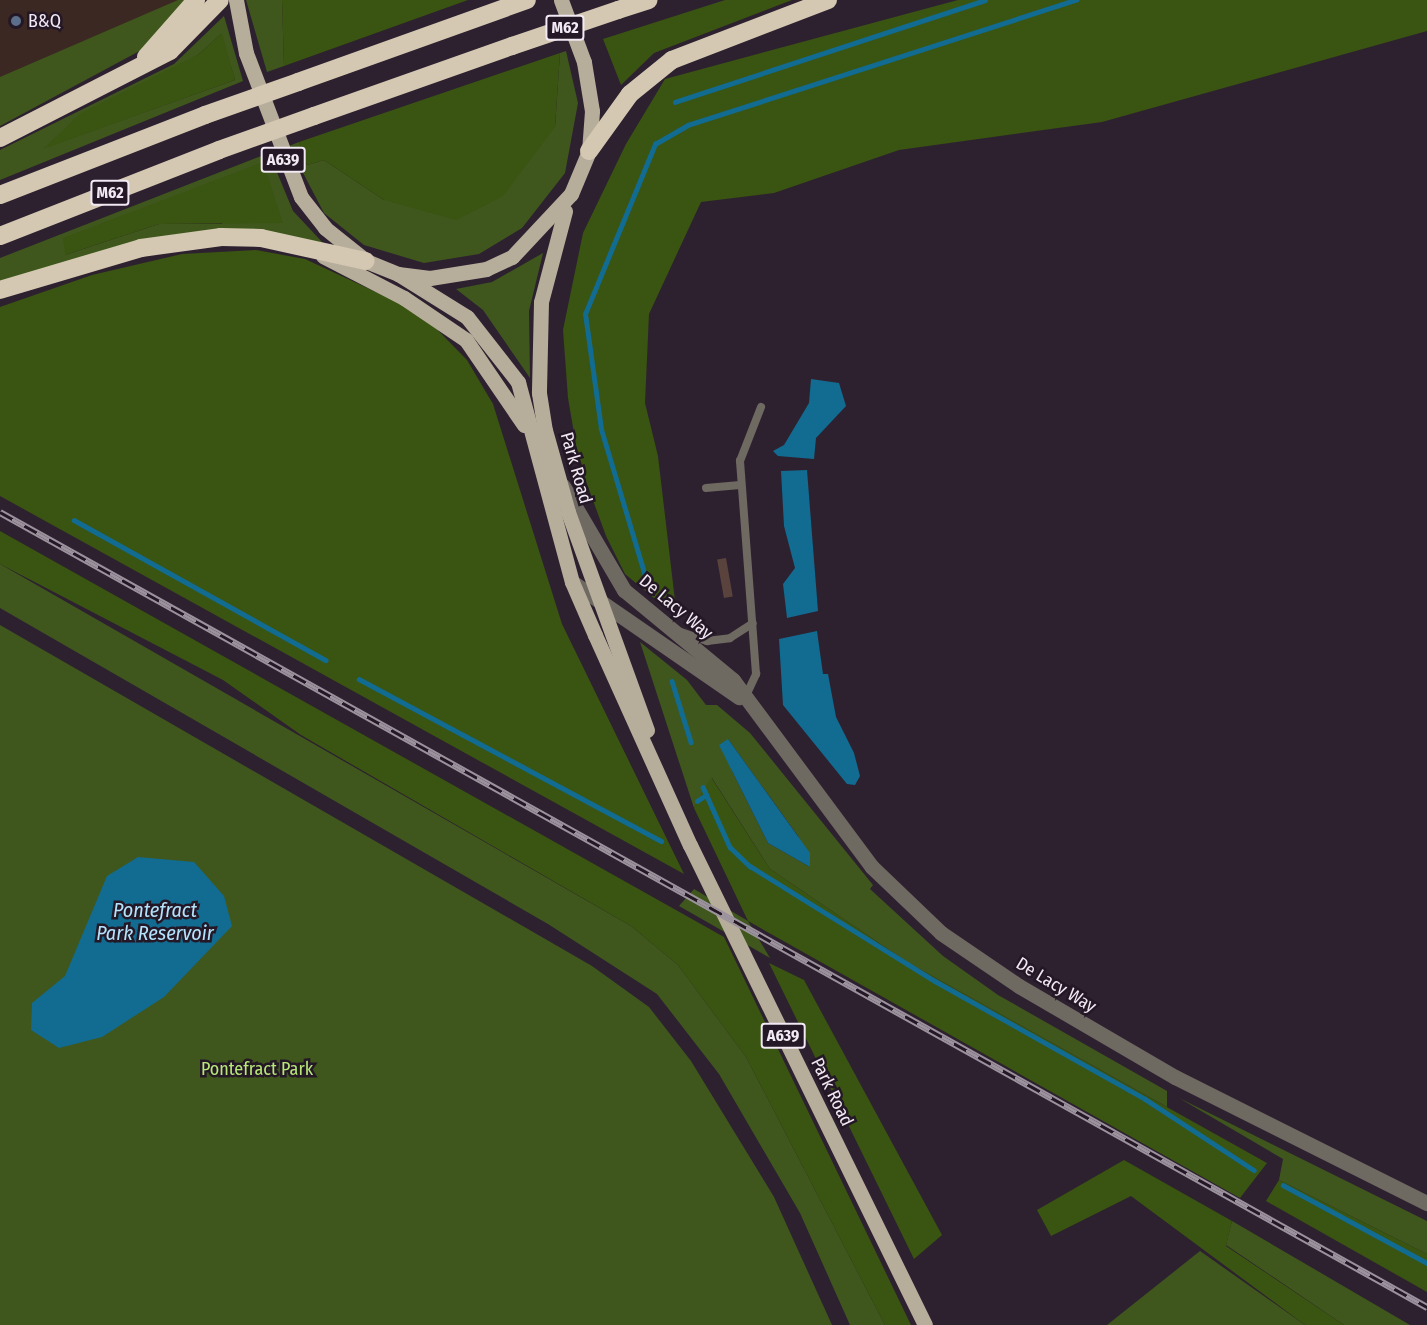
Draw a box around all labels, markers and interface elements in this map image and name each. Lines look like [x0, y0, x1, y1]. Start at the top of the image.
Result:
place label: B&Q [28, 10, 61, 32]
marker: B&Q [9, 14, 23, 28]
road number: M62 [544, 15, 586, 41]
road number: A639 [260, 147, 306, 173]
road number: M62 [89, 180, 131, 206]
street label: Park Road [555, 430, 597, 506]
street label: De Lacy Way [635, 570, 717, 644]
water label: Pontefract Park Reservoir [96, 898, 214, 945]
street label: De Lacy Way [1012, 953, 1100, 1017]
road number: A639 [760, 1023, 806, 1049]
street label: Park Road [806, 1054, 858, 1130]
park label: Pontefract Park [201, 1058, 313, 1080]

